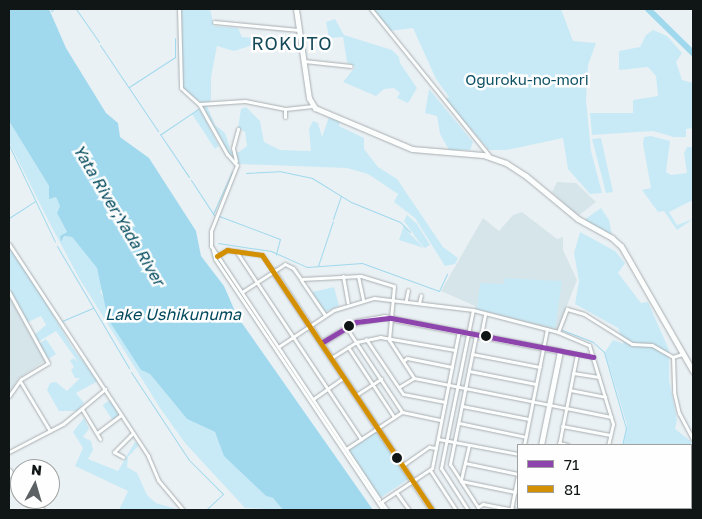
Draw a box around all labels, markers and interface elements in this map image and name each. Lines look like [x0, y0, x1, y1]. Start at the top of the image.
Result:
district label: ROKUTO [251, 32, 333, 54]
park label: Oguroku-no-mori [465, 71, 589, 89]
water label: Yata River;Yada River [69, 141, 169, 289]
water label: Lake Ushikunuma [105, 304, 241, 324]
unlabelled marker [344, 321, 354, 331]
unlabelled marker [481, 331, 491, 341]
legend [517, 444, 692, 509]
unlabelled marker [392, 453, 402, 463]
text: 71 [564, 455, 579, 473]
north arrow [10, 459, 60, 509]
text: N [30, 461, 43, 479]
text: 81 [564, 480, 580, 498]

